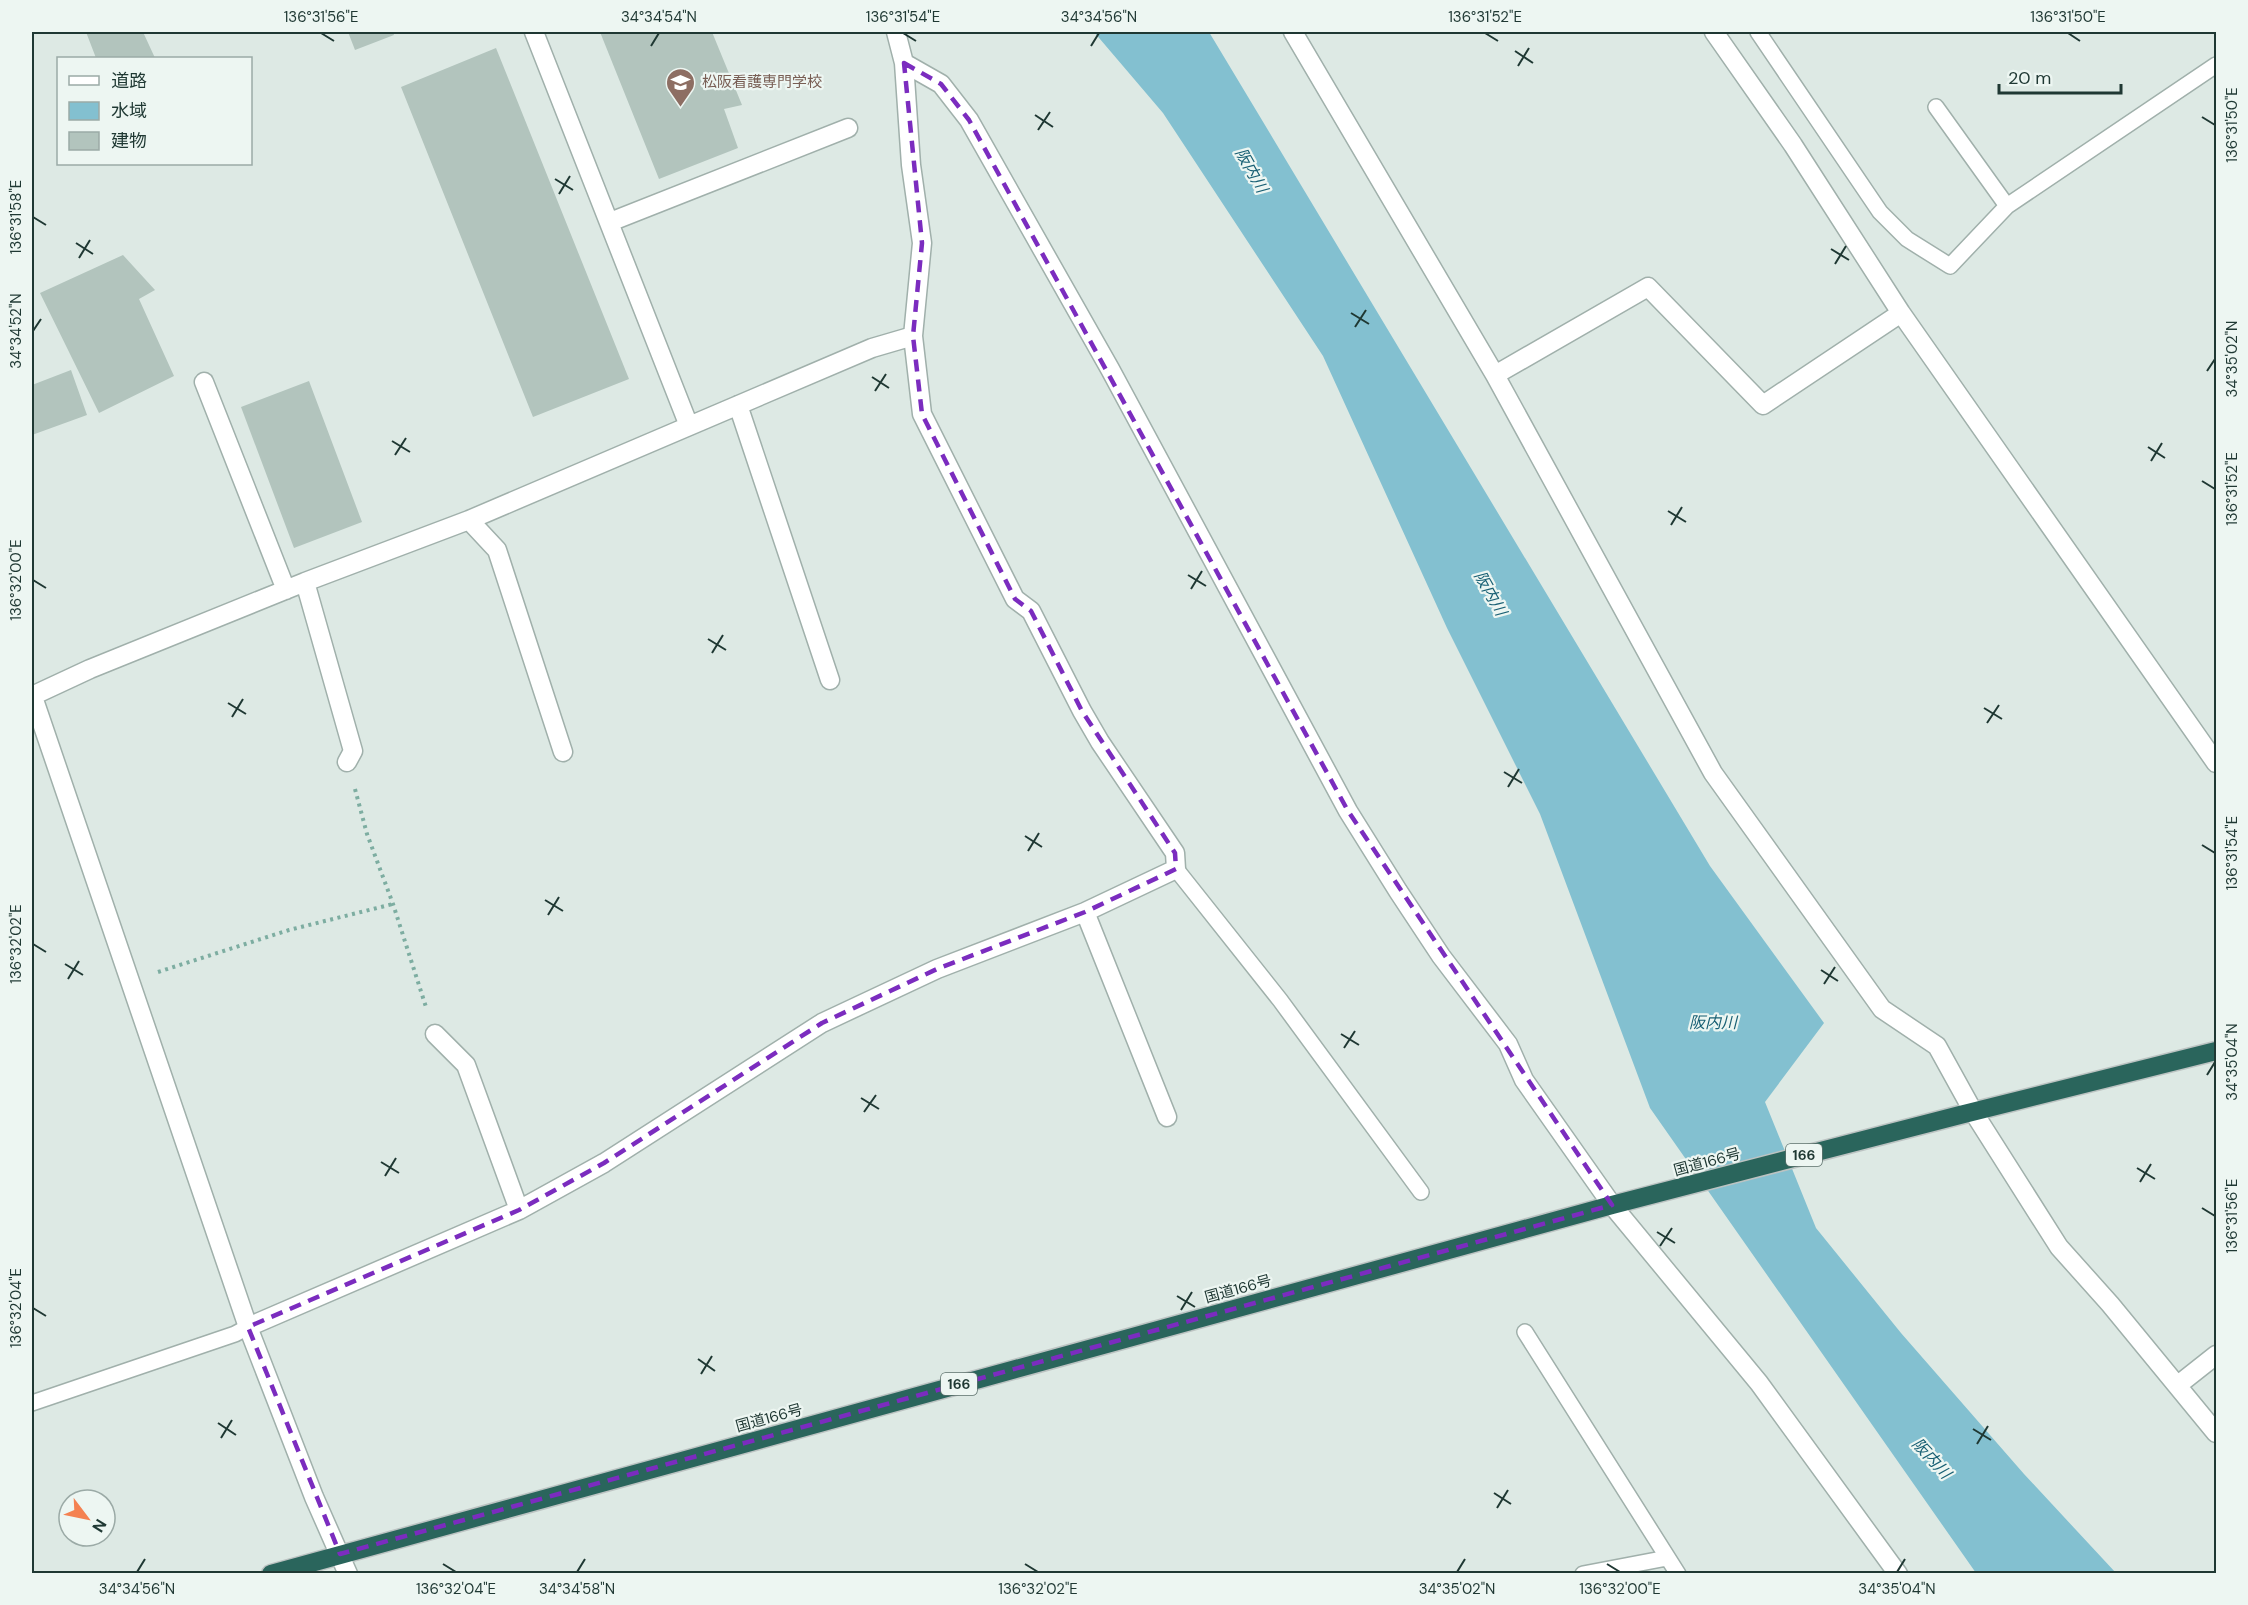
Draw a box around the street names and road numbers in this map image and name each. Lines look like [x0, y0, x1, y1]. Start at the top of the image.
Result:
street label: 国道166号 [1671, 1143, 1743, 1181]
road number: 166 [1786, 1144, 1822, 1166]
street label: 国道166号 [1202, 1270, 1274, 1308]
road number: 166 [941, 1373, 977, 1395]
street label: 国道166号 [733, 1399, 805, 1437]

